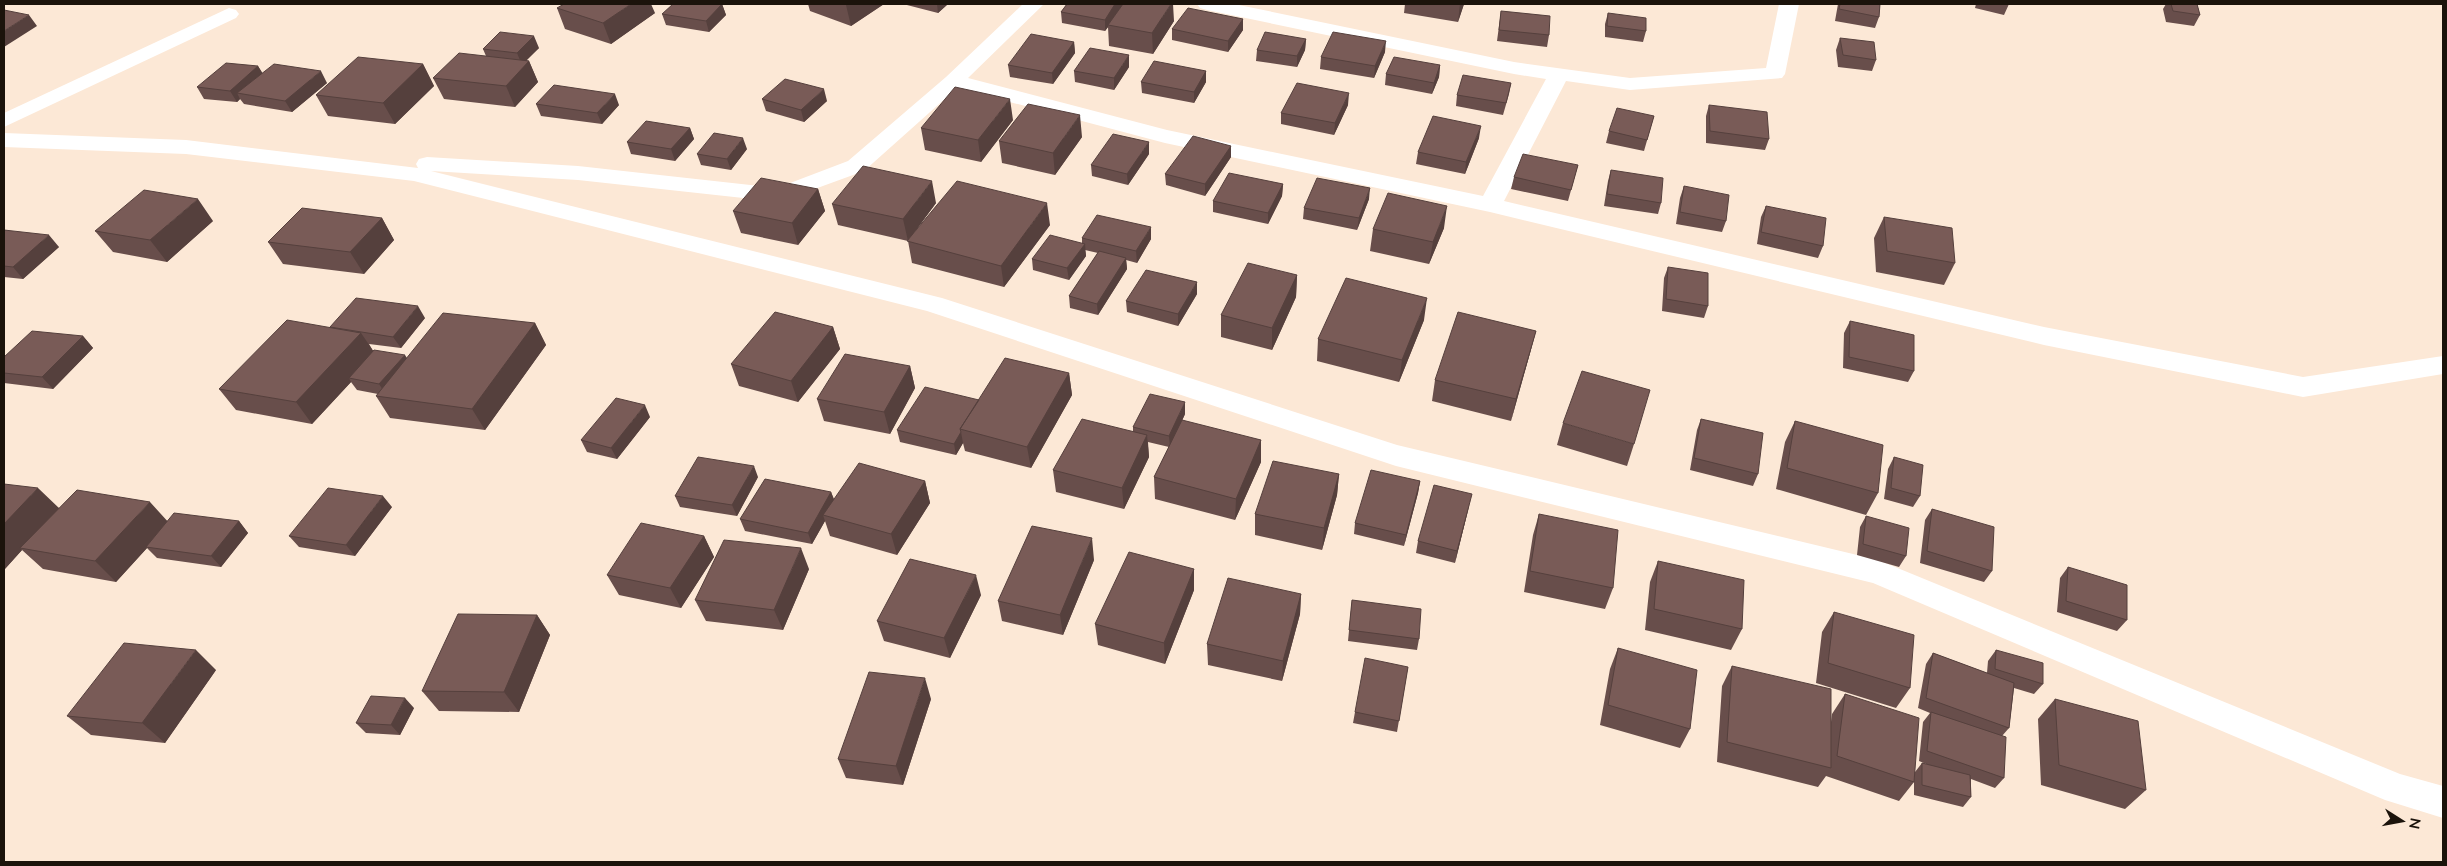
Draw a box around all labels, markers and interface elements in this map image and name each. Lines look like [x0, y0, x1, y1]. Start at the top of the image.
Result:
north arrow [2377, 796, 2427, 846]
text: N [2406, 817, 2425, 830]

